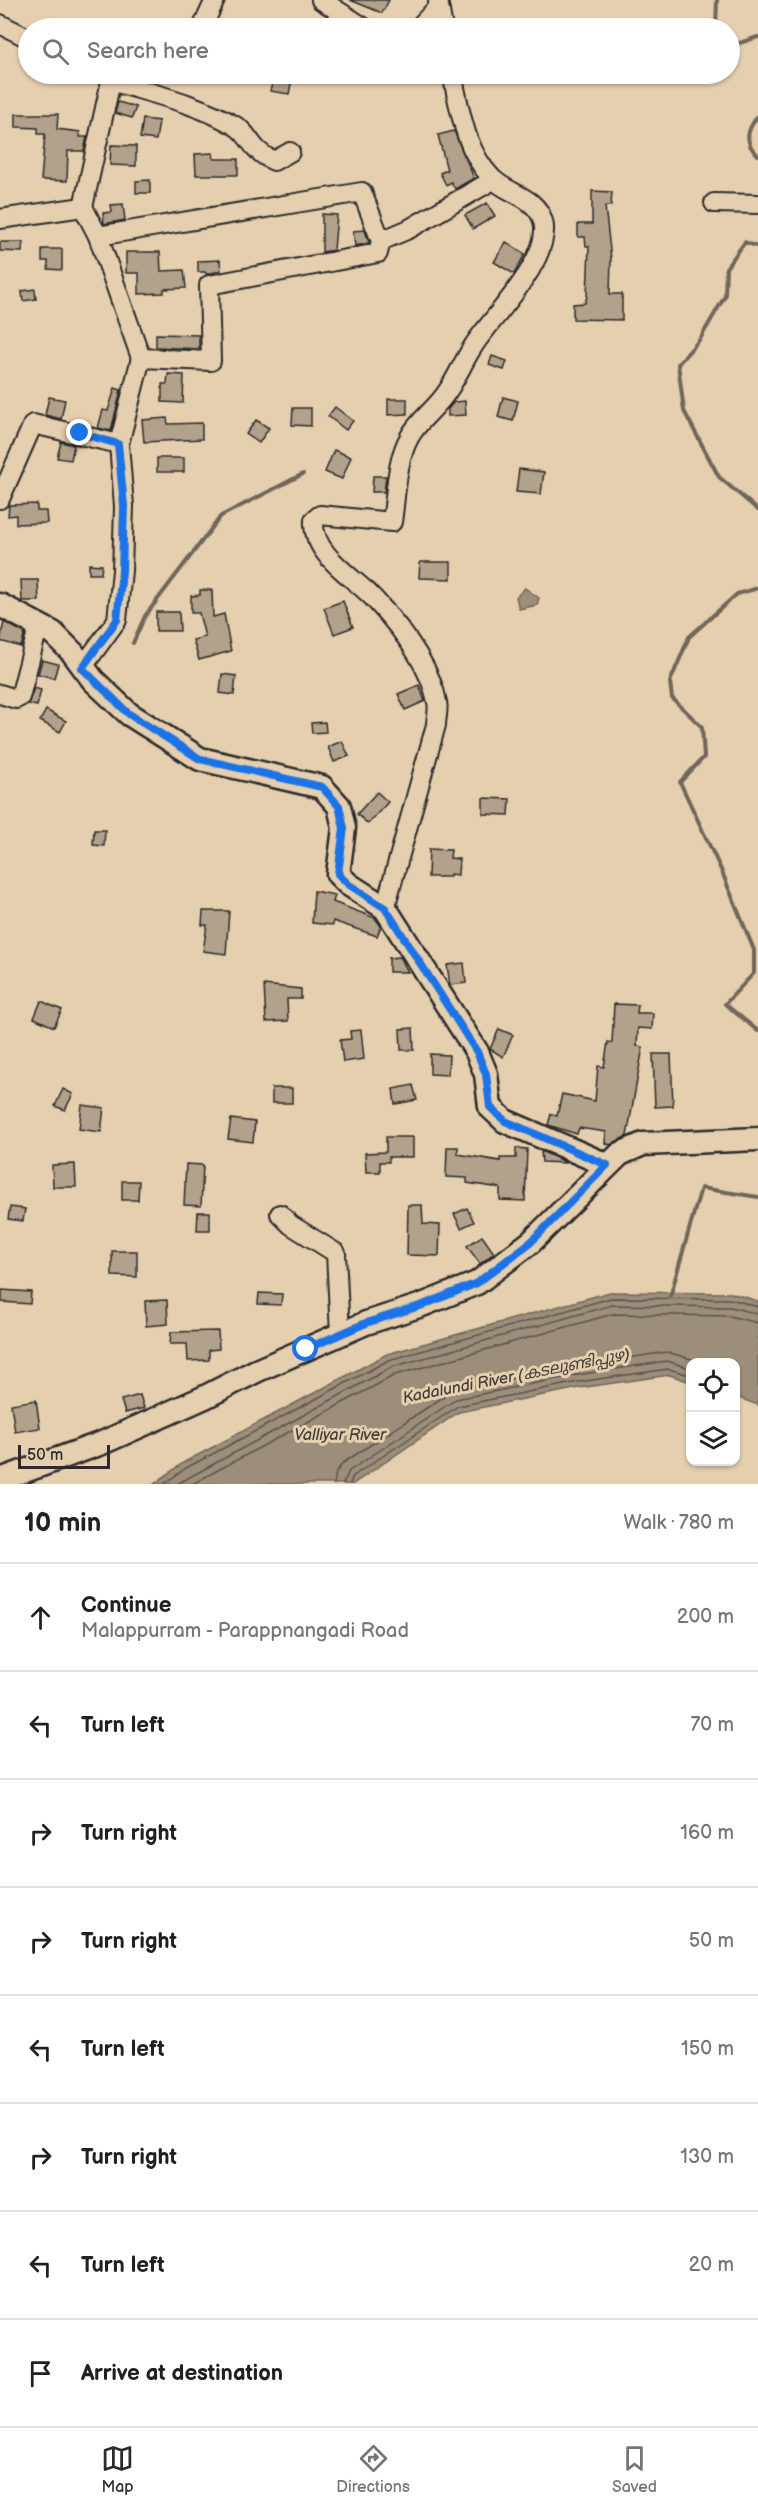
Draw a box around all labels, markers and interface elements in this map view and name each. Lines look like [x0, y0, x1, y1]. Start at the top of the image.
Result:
search box [18, 18, 740, 84]
icon: search [39, 35, 72, 68]
text: Search here [87, 38, 209, 65]
route end [66, 419, 92, 445]
route start [292, 1335, 318, 1361]
water label: Kadalundi River (കടലുണ്ടിപ്പുഴ) [401, 1345, 632, 1409]
map controls [686, 1358, 740, 1466]
button: locate [686, 1358, 740, 1412]
button: layers [686, 1412, 740, 1466]
water label: Valliyar River [294, 1426, 387, 1445]
scale bar [18, 1442, 110, 1470]
text: 50 m [27, 1446, 63, 1465]
text: 10 min [24, 1508, 101, 1539]
text: Walk · 780 m [624, 1511, 734, 1535]
text: Continue [81, 1592, 171, 1619]
icon: ahead [24, 1601, 57, 1634]
text: 200 m [677, 1605, 734, 1629]
text: Malappurram - Parappnangadi Road [81, 1619, 409, 1643]
icon: left [24, 1709, 57, 1742]
text: Turn left [81, 1712, 165, 1739]
text: 70 m [690, 1713, 734, 1737]
icon: right [24, 1817, 57, 1850]
text: Turn right [81, 1820, 177, 1847]
text: 160 m [680, 1821, 734, 1845]
icon: right [24, 1925, 57, 1958]
text: Turn right [81, 1928, 177, 1955]
text: 50 m [689, 1929, 734, 1953]
icon: left [24, 2033, 57, 2066]
text: Turn left [81, 2036, 165, 2063]
text: 150 m [681, 2037, 734, 2061]
icon: right [24, 2141, 57, 2174]
text: Turn right [81, 2144, 177, 2171]
text: 130 m [680, 2145, 734, 2169]
icon: left [24, 2249, 57, 2282]
text: Turn left [81, 2252, 165, 2279]
text: 20 m [689, 2253, 734, 2277]
icon: arrive [24, 2357, 57, 2390]
text: Arrive at destination [81, 2360, 283, 2387]
tab: Map [101, 2442, 134, 2497]
tab: Directions [336, 2442, 410, 2497]
tab: Saved [612, 2442, 657, 2497]

